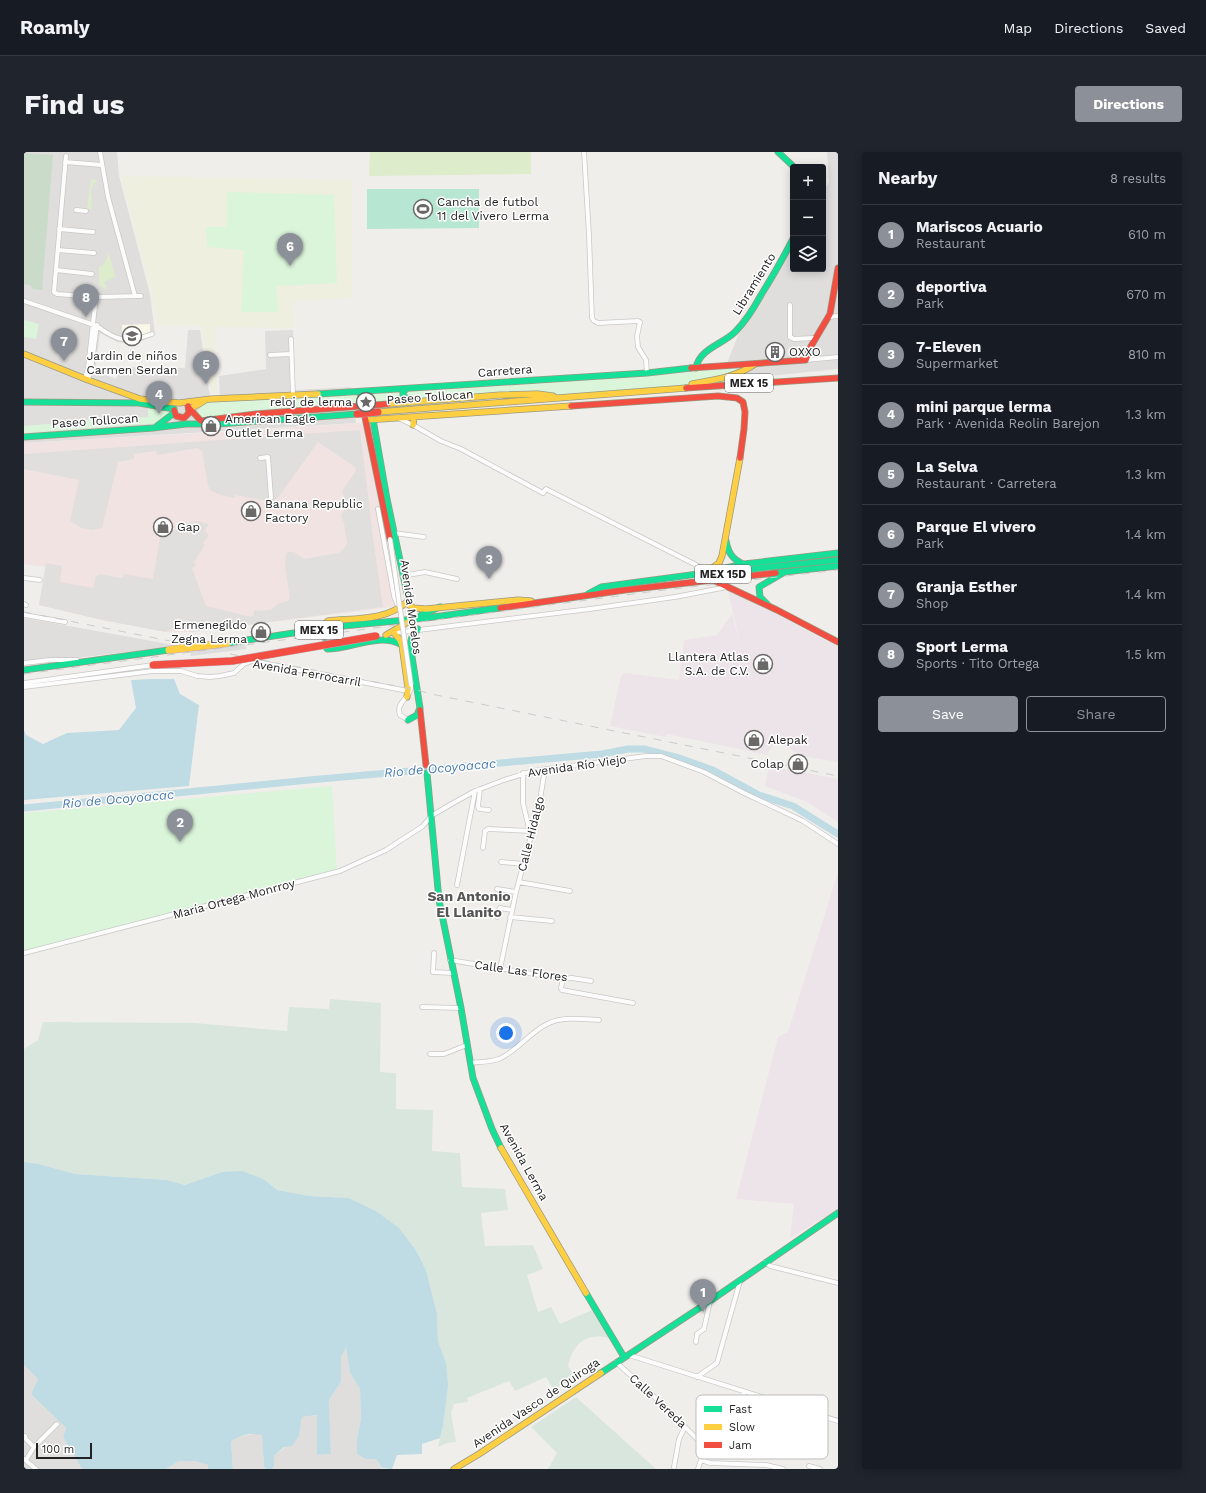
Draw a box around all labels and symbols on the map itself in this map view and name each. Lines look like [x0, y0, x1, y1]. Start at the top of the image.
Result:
place label: Cancha de futbol 11 del Vivero Lerma [437, 195, 549, 223]
sports icon: Cancha de futbol 11 del Vivero Lerma [412, 198, 434, 220]
pin: 6 [277, 233, 303, 266]
street label: Libramiento [729, 250, 779, 318]
pin: 8 [73, 284, 99, 317]
school or university icon: Jardin de niños Carmen Serdan [121, 325, 143, 347]
pin: 7 [51, 328, 77, 361]
building icon: OXXO [764, 341, 786, 363]
place label: OXXO [789, 345, 821, 359]
place label: Jardin de niños Carmen Serdan [87, 349, 177, 377]
pin: 5 [193, 351, 219, 384]
street label: Carretera [477, 362, 533, 380]
road number: MEX 15 [725, 374, 773, 392]
pin: 4 [146, 381, 172, 414]
street label: Paseo Tollocan [386, 387, 474, 407]
place icon: reloj de lerma [355, 391, 377, 413]
place label: reloj de lerma [270, 395, 352, 409]
street label: Paseo Tollocan [51, 411, 139, 431]
place label: American Eagle Outlet Lerma [225, 412, 316, 440]
shop icon: American Eagle Outlet Lerma [200, 415, 222, 437]
place label: Banana Republic Factory [265, 497, 363, 525]
shop icon: Banana Republic Factory [240, 500, 262, 522]
shop icon: Gap [152, 516, 174, 538]
place label: Gap [177, 520, 200, 534]
pin: 3 [476, 546, 502, 579]
street label: Avenida Morelos [397, 559, 425, 655]
road number: MEX 15D [695, 565, 751, 583]
place label: Ermenegildo Zegna Lerma [171, 618, 247, 646]
shop icon: Ermenegildo Zegna Lerma [250, 621, 272, 643]
road number: MEX 15 [295, 621, 343, 639]
place label: Llantera Atlas S.A. de C.V. [668, 650, 749, 678]
shop icon: Llantera Atlas S.A. de C.V. [752, 653, 774, 675]
street label: Avenida Ferrocarril [252, 657, 363, 690]
shop icon: Alepak [743, 729, 765, 751]
place label: Alepak [768, 733, 808, 747]
street label: Avenida Río Viejo [527, 752, 627, 780]
shop icon: Colap [787, 753, 809, 775]
water label: Rio de Ocoyoacac [384, 756, 496, 780]
place label: Colap [751, 757, 784, 771]
water label: Rio de Ocoyoacac [62, 787, 174, 811]
street label: Calle Hidalgo [515, 795, 547, 873]
pin: 2 [167, 809, 193, 842]
street label: María Ortega Monrroy [172, 876, 297, 922]
district label: San Antonio El Llanito [427, 888, 511, 920]
street label: Calle Las Flores [474, 958, 568, 984]
your location [496, 1023, 516, 1043]
street label: Avenida Lerma [497, 1121, 551, 1203]
pin: 1 [690, 1279, 716, 1312]
street label: Avenida Vasco de Quiroga [470, 1355, 602, 1451]
street label: Calle Vereda [627, 1371, 690, 1431]
legend [696, 1395, 828, 1459]
text: Fast [729, 1403, 752, 1416]
text: Slow [729, 1421, 755, 1434]
text: Jam [729, 1439, 752, 1452]
scale bar [36, 1441, 92, 1460]

